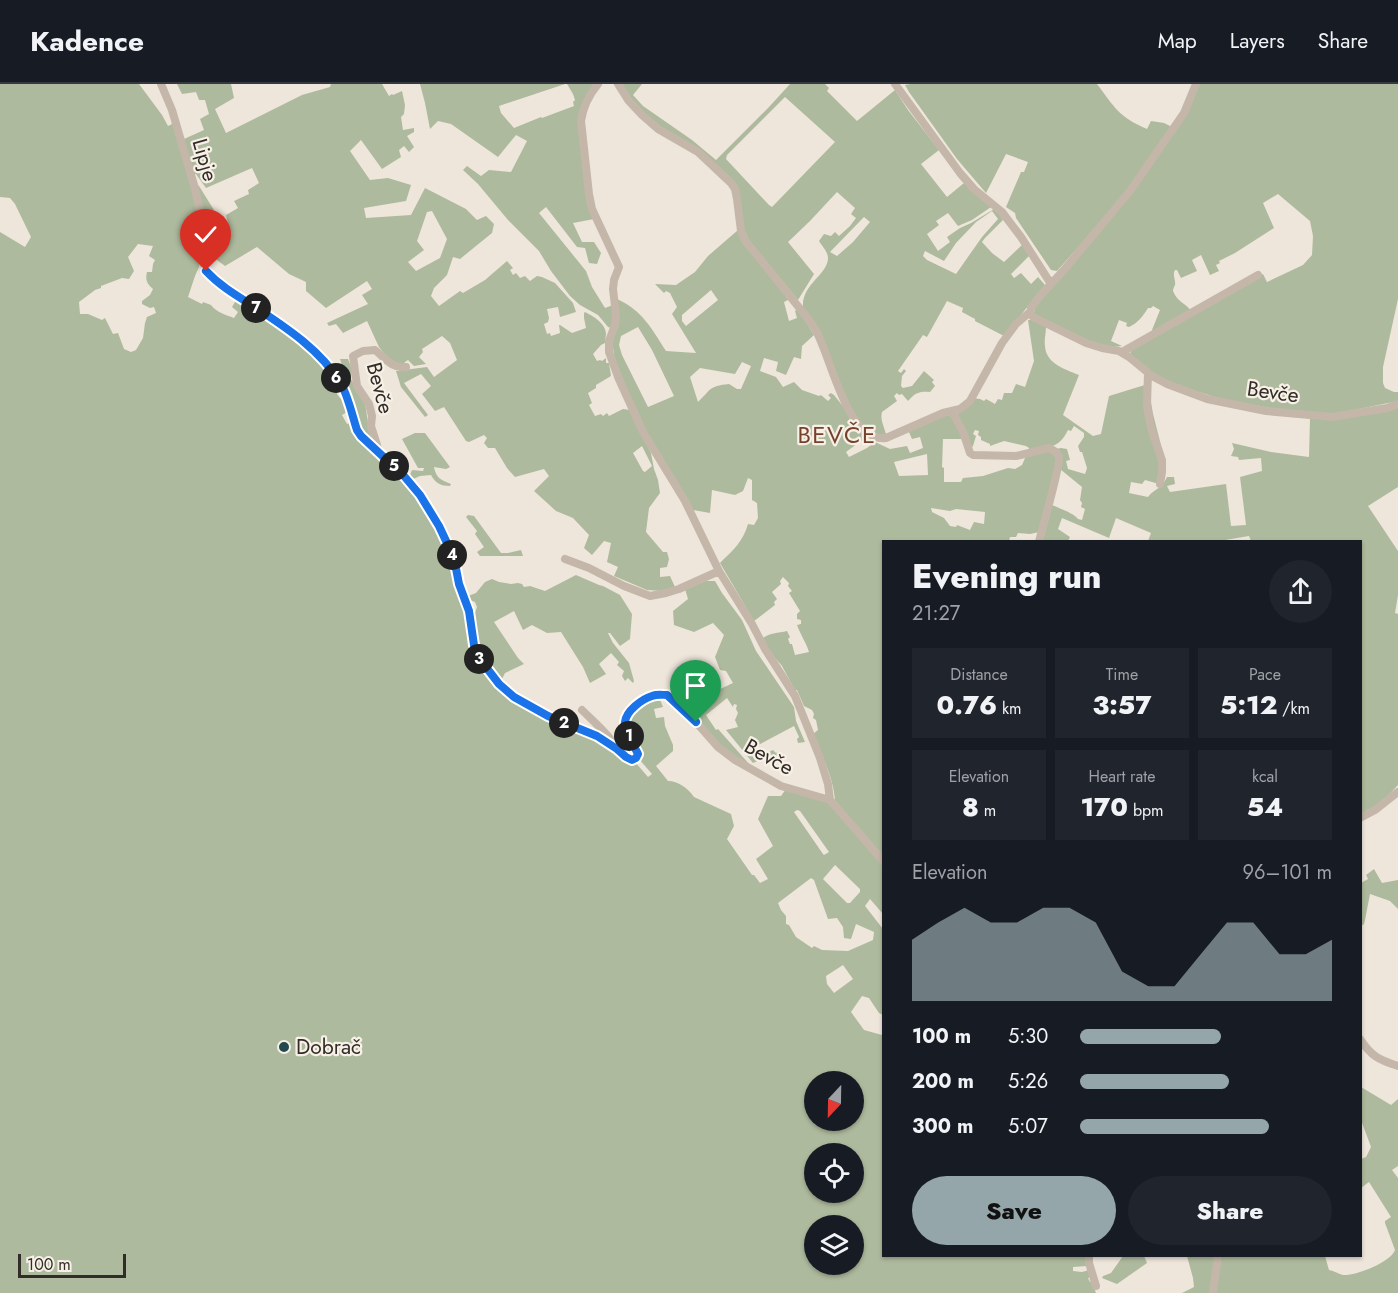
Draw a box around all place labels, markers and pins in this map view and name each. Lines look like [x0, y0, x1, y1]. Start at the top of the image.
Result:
pin [180, 209, 231, 271]
pin: 7 [241, 293, 271, 323]
pin: 6 [321, 363, 351, 393]
pin: 5 [379, 451, 409, 481]
pin: 4 [437, 540, 467, 570]
pin: 3 [464, 644, 494, 674]
pin [670, 660, 721, 722]
pin: 2 [549, 708, 579, 738]
pin: 1 [614, 721, 644, 751]
place label: Dobrač [296, 1032, 361, 1062]
marker: Dobrač [277, 1040, 291, 1054]

